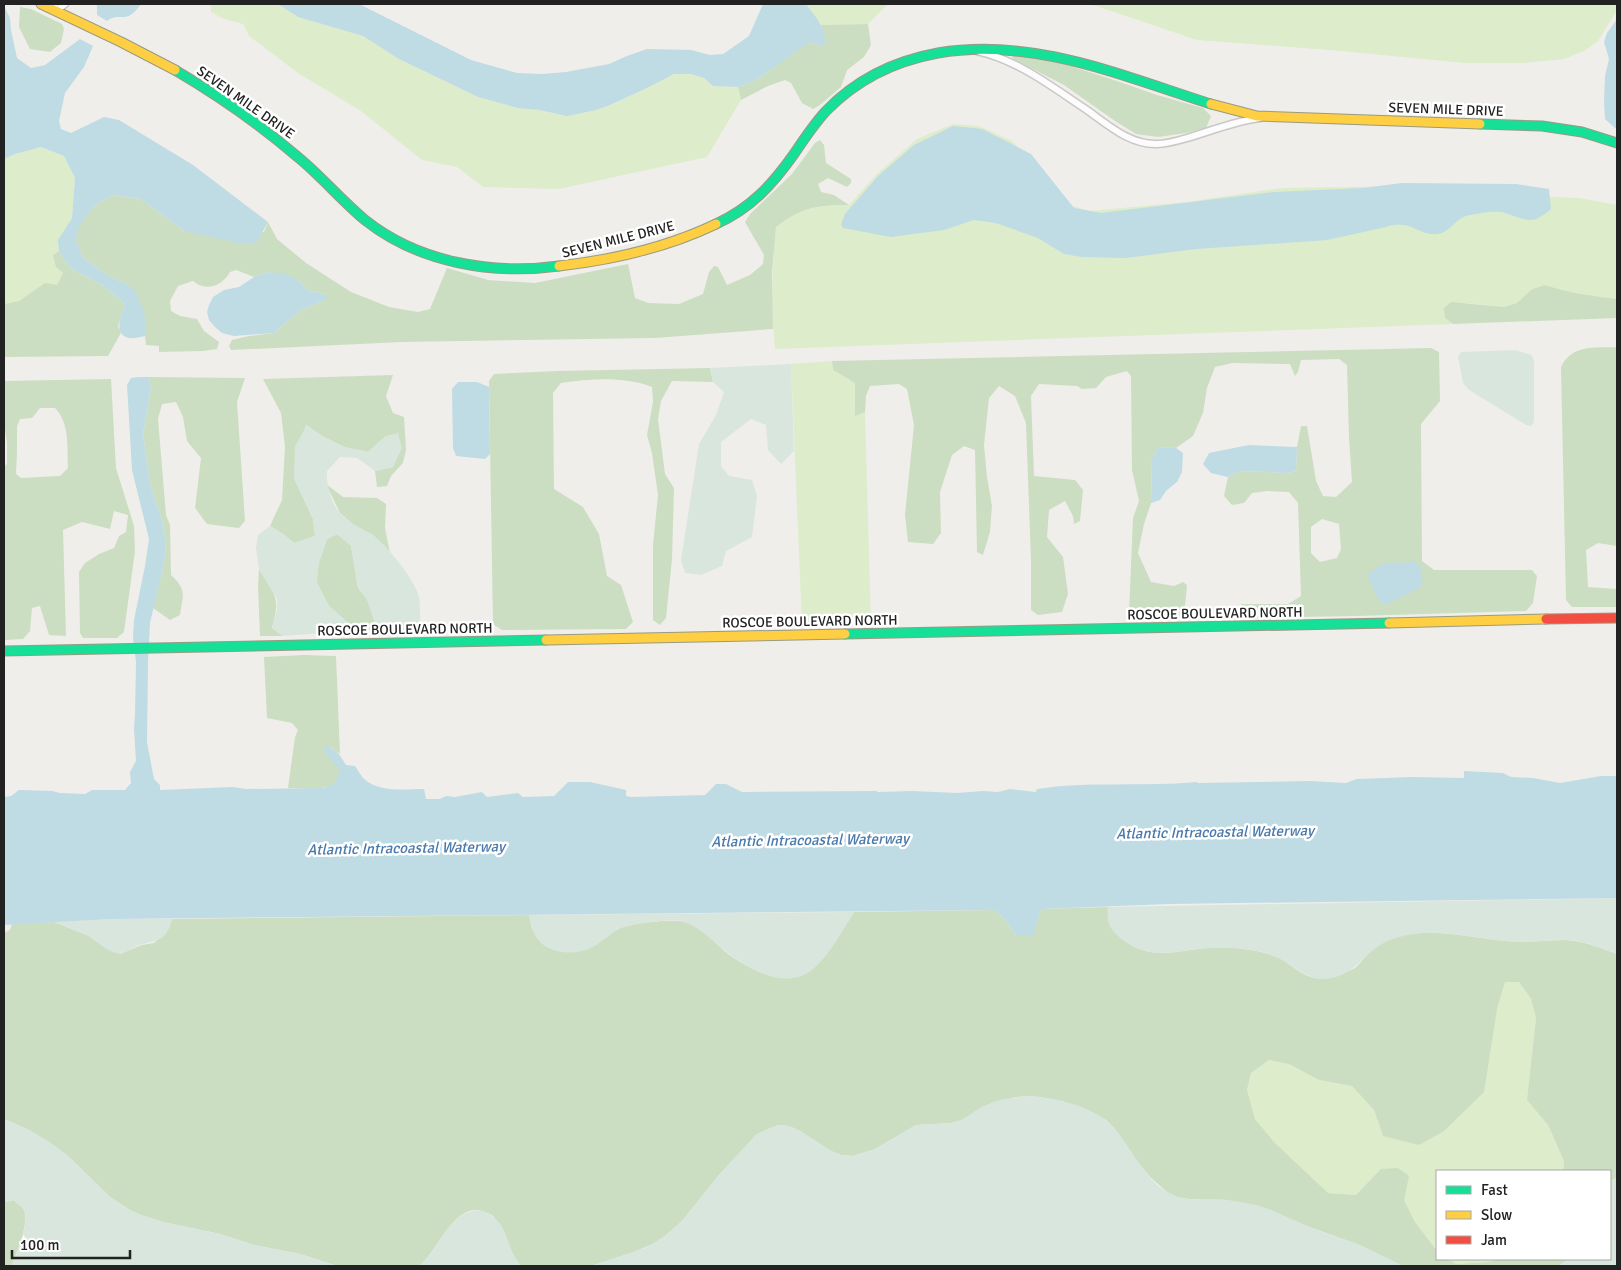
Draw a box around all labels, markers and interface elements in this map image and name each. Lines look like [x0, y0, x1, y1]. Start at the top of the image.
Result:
street label: SEVEN MILE DRIVE [194, 62, 298, 143]
street label: SEVEN MILE DRIVE [1388, 99, 1504, 120]
street label: SEVEN MILE DRIVE [560, 217, 676, 262]
street label: ROSCOE BOULEVARD NORTH [1127, 603, 1303, 624]
street label: ROSCOE BOULEVARD NORTH [722, 611, 898, 632]
street label: ROSCOE BOULEVARD NORTH [317, 619, 493, 640]
water label: Atlantic Intracoastal Waterway [1116, 821, 1316, 843]
water label: Atlantic Intracoastal Waterway [711, 829, 911, 851]
water label: Atlantic Intracoastal Waterway [307, 837, 507, 859]
legend [1436, 1170, 1611, 1260]
text: Fast [1481, 1181, 1508, 1199]
text: Slow [1481, 1206, 1512, 1224]
scale bar [12, 1228, 130, 1260]
text: Jam [1481, 1231, 1507, 1249]
text: 100 m [20, 1236, 60, 1254]

